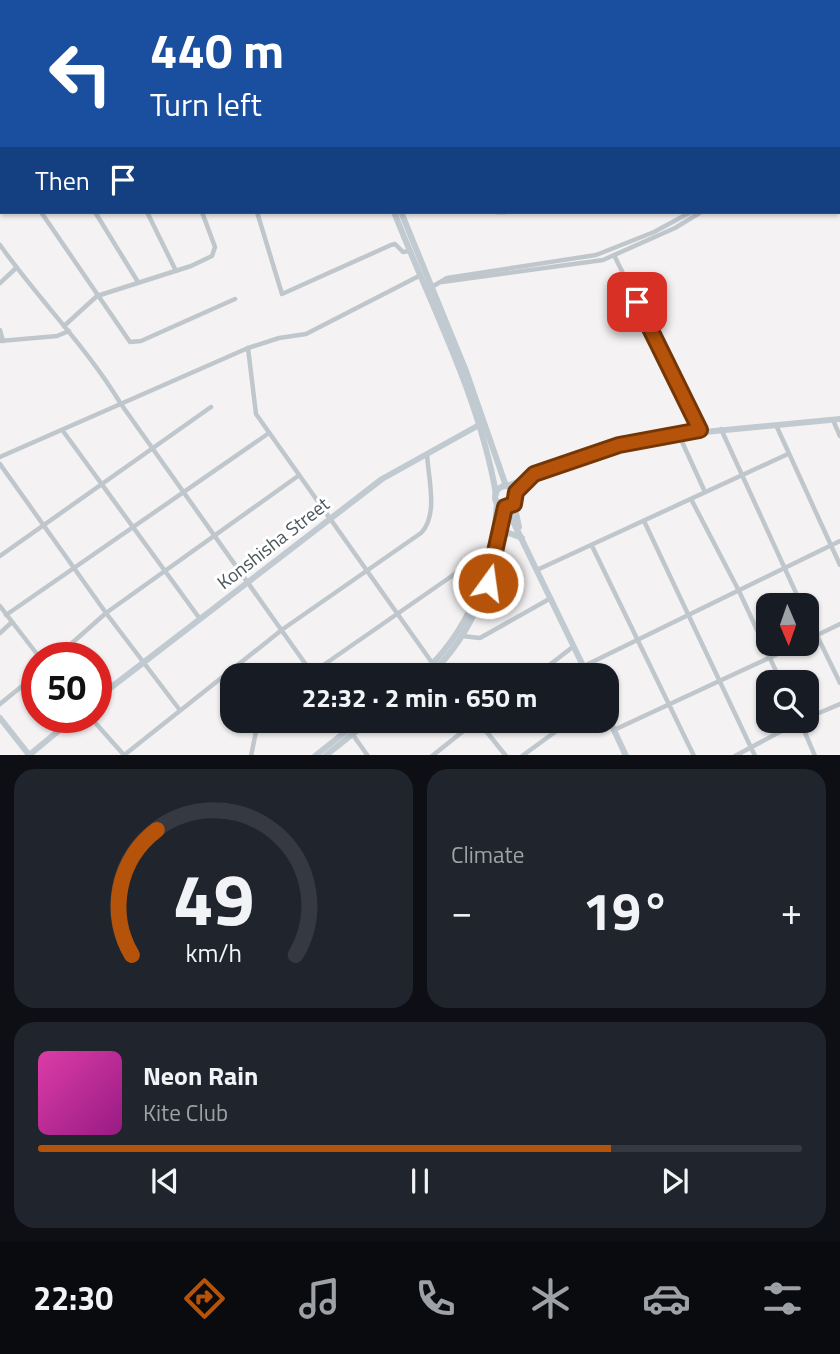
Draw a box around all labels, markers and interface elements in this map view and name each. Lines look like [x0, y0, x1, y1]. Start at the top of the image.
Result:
text: 440 m [150, 12, 284, 87]
icon: left [35, 28, 126, 119]
text: Turn left [150, 80, 262, 128]
text: Then [35, 161, 90, 200]
icon: arrive [104, 161, 142, 199]
pin [607, 272, 667, 332]
icon: arrive [618, 283, 656, 321]
street label: Konshisha Street [210, 489, 335, 596]
position arrow [451, 546, 525, 620]
north arrow [756, 593, 819, 656]
map controls [756, 593, 819, 733]
speed limit sign: 50 [21, 642, 112, 733]
button: search [756, 670, 819, 733]
text: 22:32 · 2 min · 650 m [302, 678, 537, 717]
text: Climate [451, 837, 524, 872]
text: 49 [173, 843, 254, 953]
text: 19° [583, 871, 670, 950]
text: − [451, 882, 472, 940]
text: + [781, 882, 802, 940]
text: km/h [185, 933, 242, 971]
text: Neon Rain [143, 1056, 258, 1095]
text: Kite Club [143, 1095, 228, 1130]
icon: previous [146, 1162, 184, 1200]
icon: pause [401, 1162, 439, 1200]
icon: next [656, 1162, 694, 1200]
text: 22:30 [33, 1274, 113, 1322]
icon: directions [180, 1274, 229, 1323]
icon: music [295, 1274, 344, 1323]
icon: phone [411, 1274, 460, 1323]
icon: climate [526, 1274, 575, 1323]
icon: car [642, 1274, 691, 1323]
icon: filters [758, 1274, 807, 1323]

